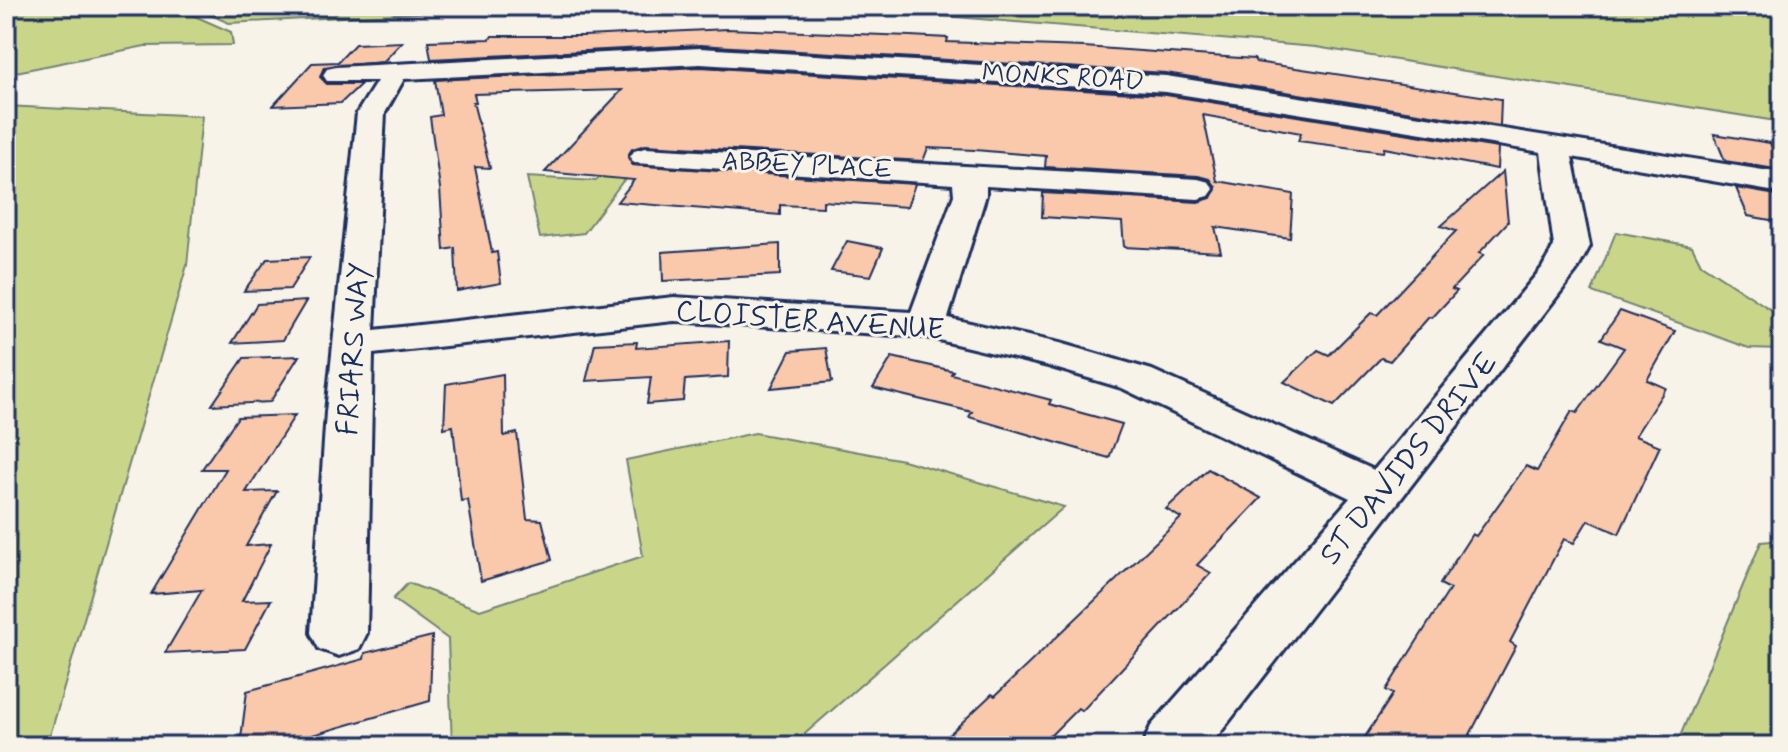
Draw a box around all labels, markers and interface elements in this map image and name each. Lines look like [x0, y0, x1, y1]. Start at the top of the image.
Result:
street label: MONKS ROAD [981, 57, 1145, 99]
street label: ABBEY PLACE [721, 145, 893, 187]
street label: FRIARS WAY [329, 261, 379, 437]
street label: CLOISTER AVENUE [674, 292, 946, 350]
street label: ST DAVIDS DRIVE [1311, 345, 1507, 573]

